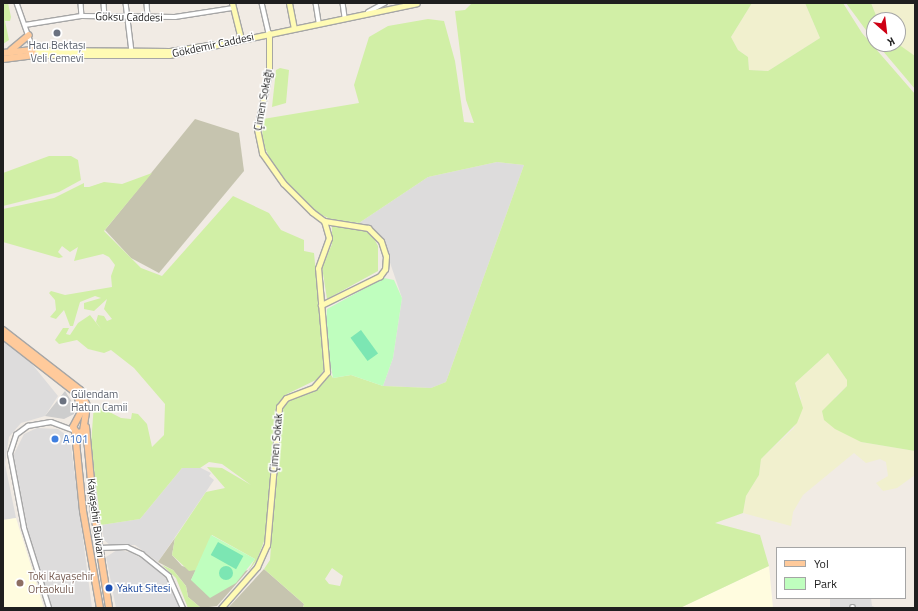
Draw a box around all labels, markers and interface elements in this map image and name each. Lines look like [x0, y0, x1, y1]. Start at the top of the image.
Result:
street label: Göksu Caddesi [95, 10, 163, 24]
north arrow [866, 12, 906, 52]
marker: Hacı Bektaşı Veli Cemevi [52, 28, 62, 38]
street label: Gökdemir Caddesi [171, 30, 255, 60]
text: K [885, 33, 898, 50]
place label: Hacı Bektaşı Veli Cemevi [28, 39, 86, 65]
street label: Çimen Sokağı [251, 68, 275, 132]
place label: Gülendam Hatun Camii [71, 388, 127, 414]
marker: Gülendam Hatun Camii [58, 396, 68, 406]
street label: Çimen Sokak [267, 413, 285, 473]
place label: A101 [63, 432, 88, 446]
marker: A101 [50, 434, 60, 444]
street label: Kayaşehir Bulvarı [85, 478, 107, 558]
legend [776, 547, 906, 599]
text: Yol [814, 554, 829, 573]
place label: Toki Kayaşehir Ortaokulu [28, 570, 94, 596]
text: Park [814, 574, 837, 593]
marker: Toki Kayaşehir Ortaokulu [15, 578, 25, 588]
place label: Yakut Sitesi [117, 581, 170, 595]
marker: Yakut Sitesi [104, 583, 114, 593]

